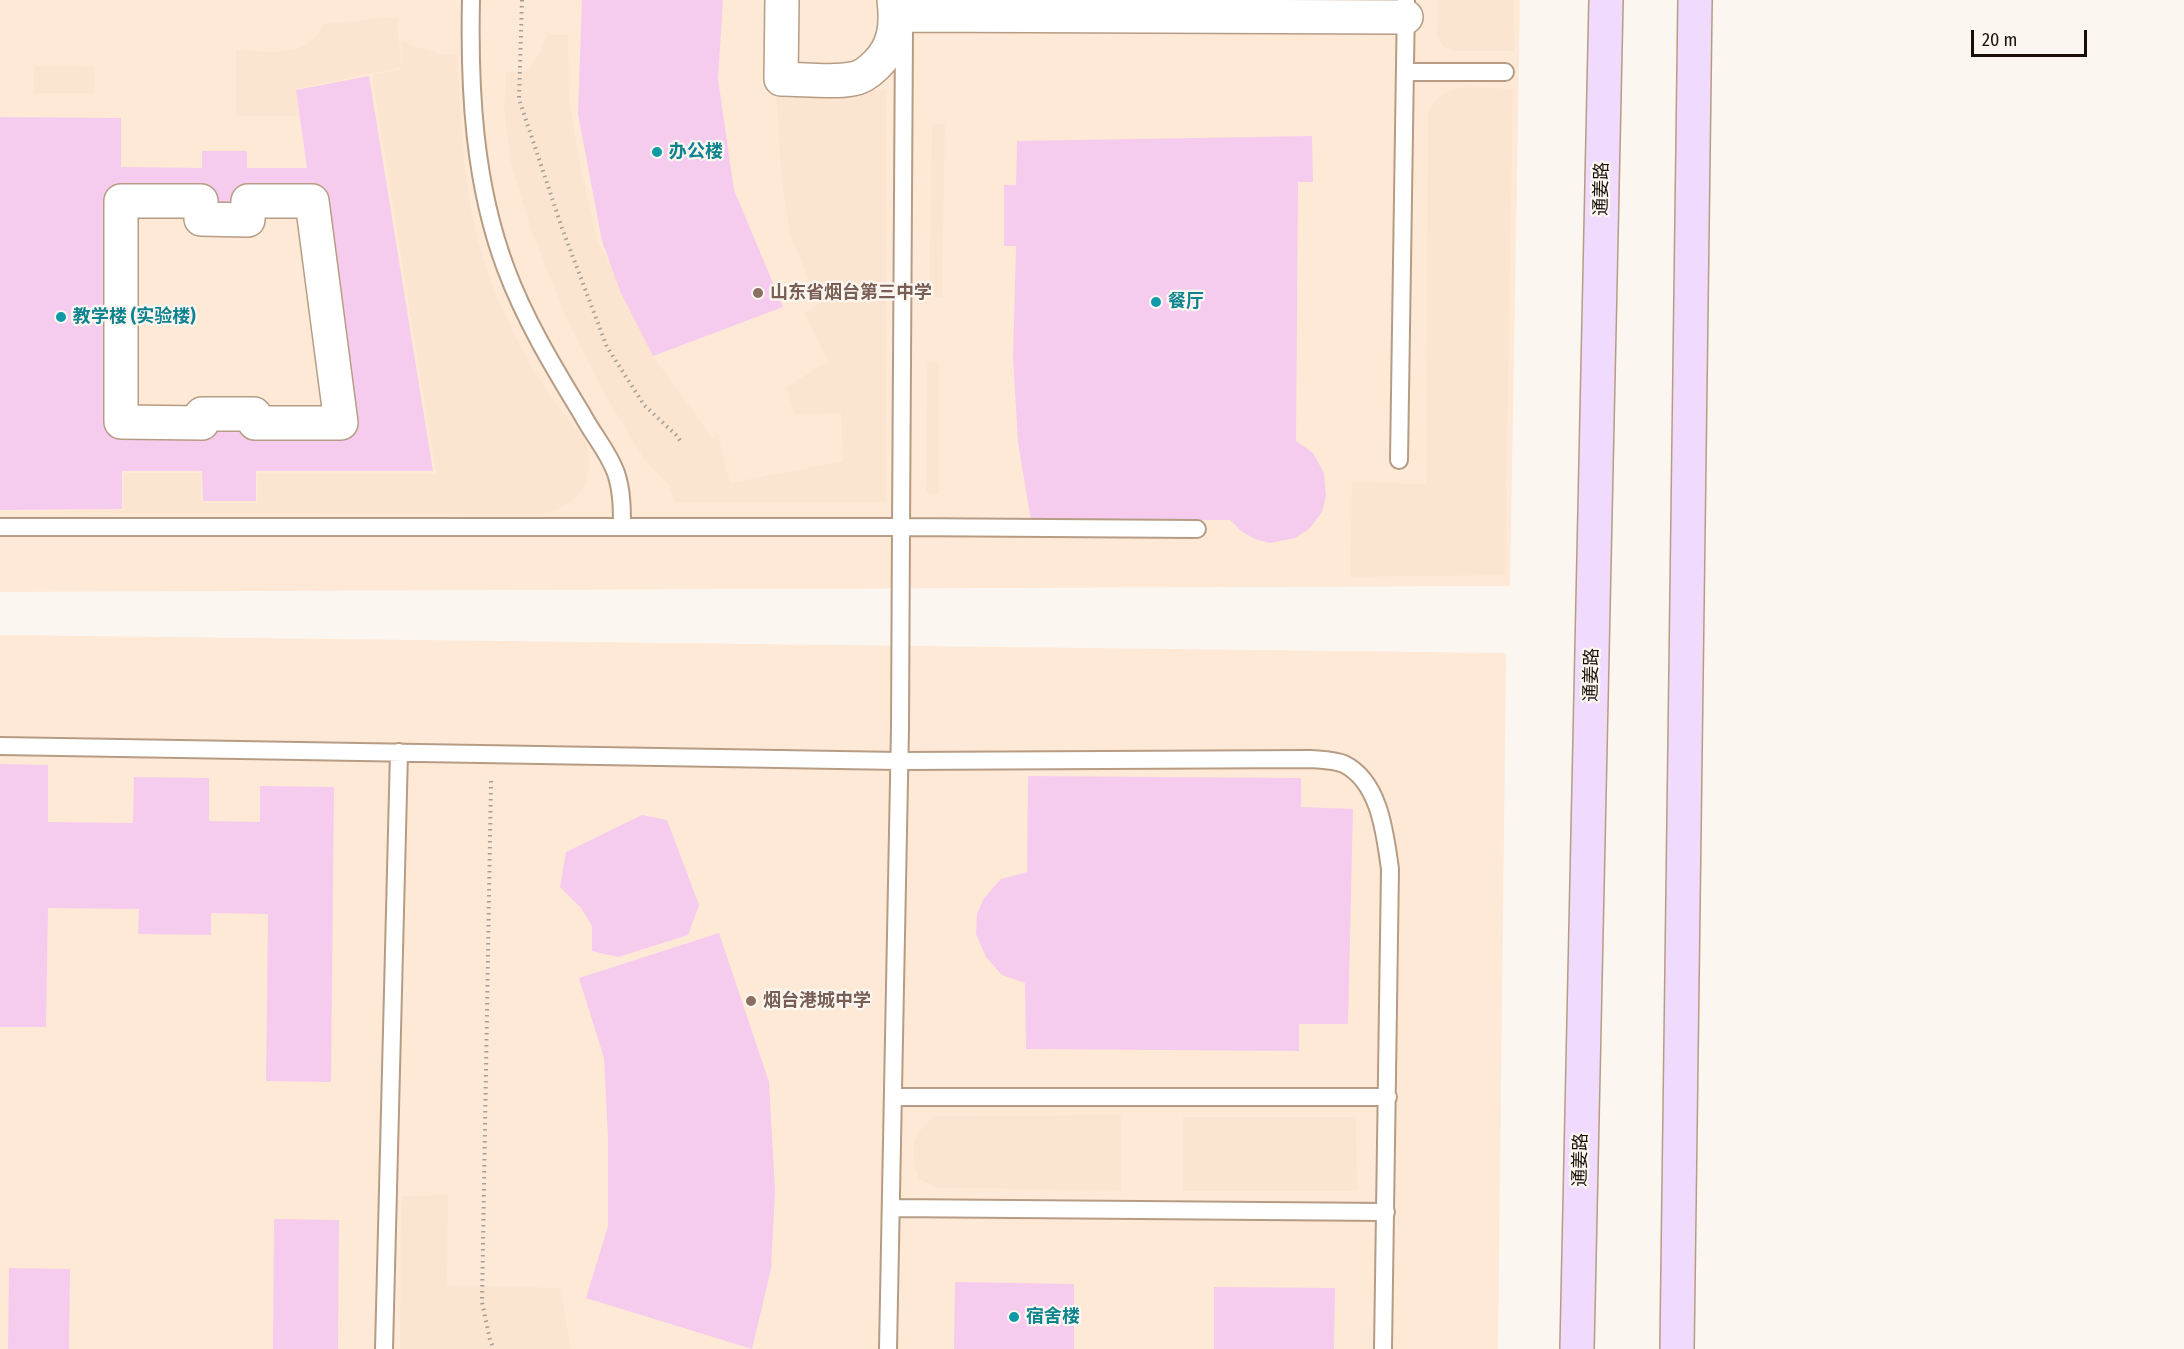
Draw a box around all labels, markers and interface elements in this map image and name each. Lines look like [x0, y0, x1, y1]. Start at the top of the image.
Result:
scale bar [1974, 18, 2090, 56]
text: 20 m [1982, 29, 2017, 51]
place label: 办公楼 [669, 141, 723, 163]
marker: 办公楼 [650, 145, 664, 159]
street label: 通姜路 [1591, 162, 1613, 216]
place label: 山东省烟台第三中学 [770, 282, 932, 304]
marker: 山东省烟台第三中学 [751, 286, 765, 300]
place label: 餐厅 [1168, 291, 1204, 313]
marker: 餐厅 [1149, 295, 1163, 309]
place label: 教学楼 (实验楼) [73, 306, 196, 328]
marker: 教学楼 (实验楼) [54, 310, 68, 324]
street label: 通姜路 [1581, 648, 1603, 702]
place label: 烟台港城中学 [763, 990, 871, 1012]
marker: 烟台港城中学 [744, 994, 758, 1008]
street label: 通姜路 [1570, 1133, 1592, 1187]
place label: 宿舍楼 [1026, 1306, 1080, 1328]
marker: 宿舍楼 [1007, 1310, 1021, 1324]

